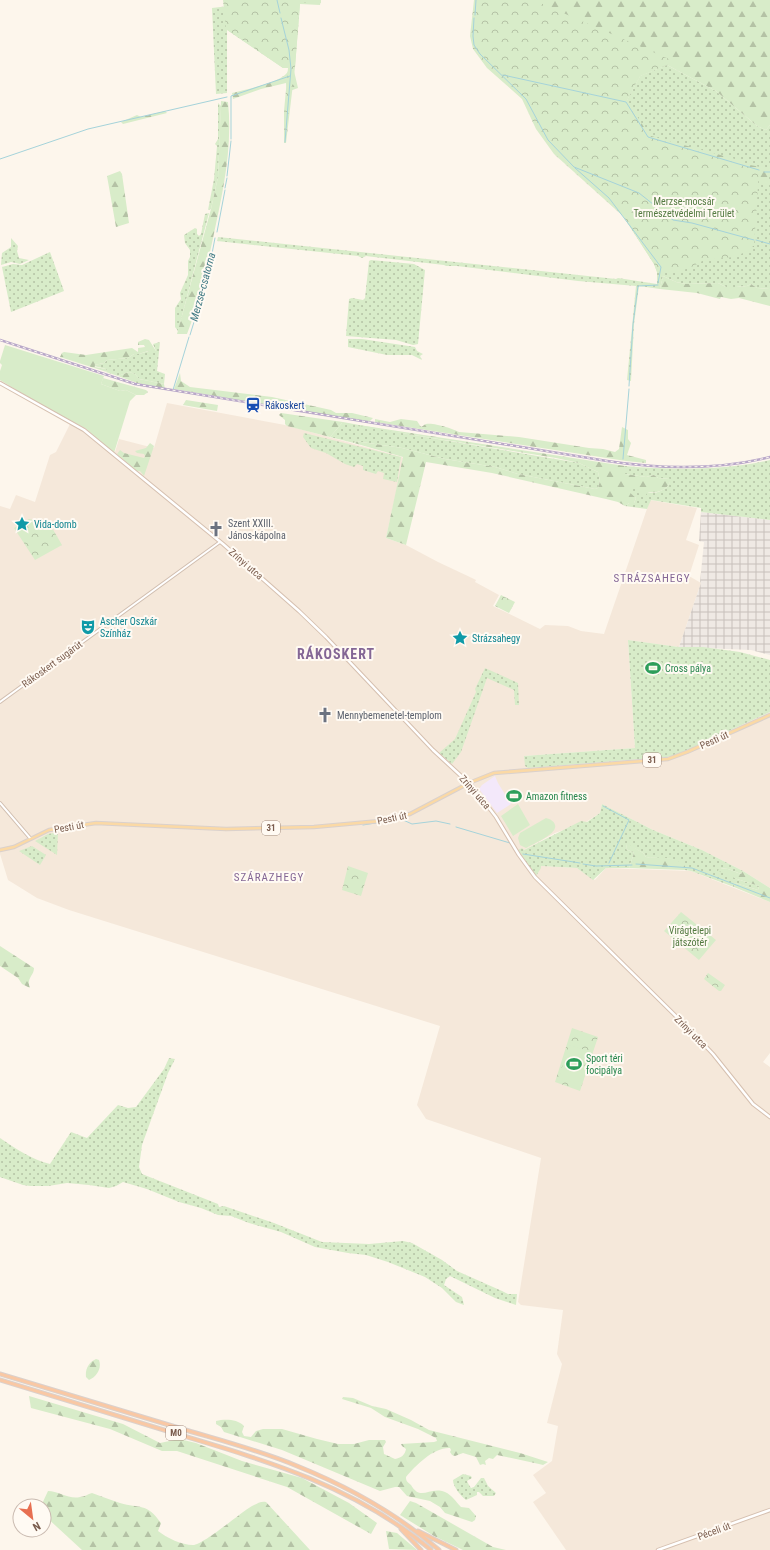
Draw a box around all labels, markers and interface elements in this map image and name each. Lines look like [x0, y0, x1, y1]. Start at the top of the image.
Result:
park label: Merzse-mocsár Természetvédelmi Terület [633, 196, 735, 219]
water label: Merzse-csatorna [188, 251, 218, 323]
station icon: Rákoskert [244, 396, 262, 414]
place label: Rákoskert [265, 400, 305, 411]
place icon: Vida-domb [13, 515, 31, 533]
place label: Szent XXIII. János-kápolna [228, 518, 286, 541]
place label: Vida-domb [34, 519, 77, 530]
church icon: Szent XXIII. János-kápolna [207, 520, 225, 538]
street label: Zrínyi utca [227, 546, 265, 582]
district label: STRÁZSAHEGY [614, 572, 690, 585]
place label: Ascher Oszkár Színház [100, 616, 157, 639]
theatre icon: Ascher Oszkár Színház [79, 618, 97, 636]
place icon: Strázsahegy [451, 629, 469, 647]
place label: Strázsahegy [472, 633, 520, 644]
street label: Rákoskert sugárút [20, 638, 84, 690]
district label: RÁKOSKERT [297, 645, 375, 662]
sports icon: Cross pálya [644, 659, 662, 677]
place label: Cross pálya [665, 663, 711, 674]
church icon: Mennybemenetel-templom [316, 706, 334, 724]
place label: Mennybemenetel-templom [337, 710, 442, 721]
street label: Pesti út [698, 729, 730, 751]
road number: 31 [643, 753, 661, 767]
street label: Zrínyi utca [457, 773, 493, 811]
sports icon: Amazon fitness [505, 787, 523, 805]
place label: Amazon fitness [526, 791, 588, 802]
street label: Pesti út [376, 809, 408, 827]
street label: Pesti út [53, 819, 85, 835]
road number: 31 [262, 821, 280, 835]
district label: SZÁRAZHEGY [234, 871, 304, 884]
park label: Virágtelepi játszótér [669, 925, 711, 948]
street label: Zrínyi utca [672, 1013, 710, 1051]
place label: Sport téri focipálya [586, 1053, 623, 1076]
sports icon: Sport téri focipálya [565, 1055, 583, 1073]
road number: M0 [166, 1426, 186, 1440]
north arrow [12, 1498, 52, 1538]
text: N [30, 1519, 43, 1534]
street label: Péceli út [696, 1520, 732, 1542]

